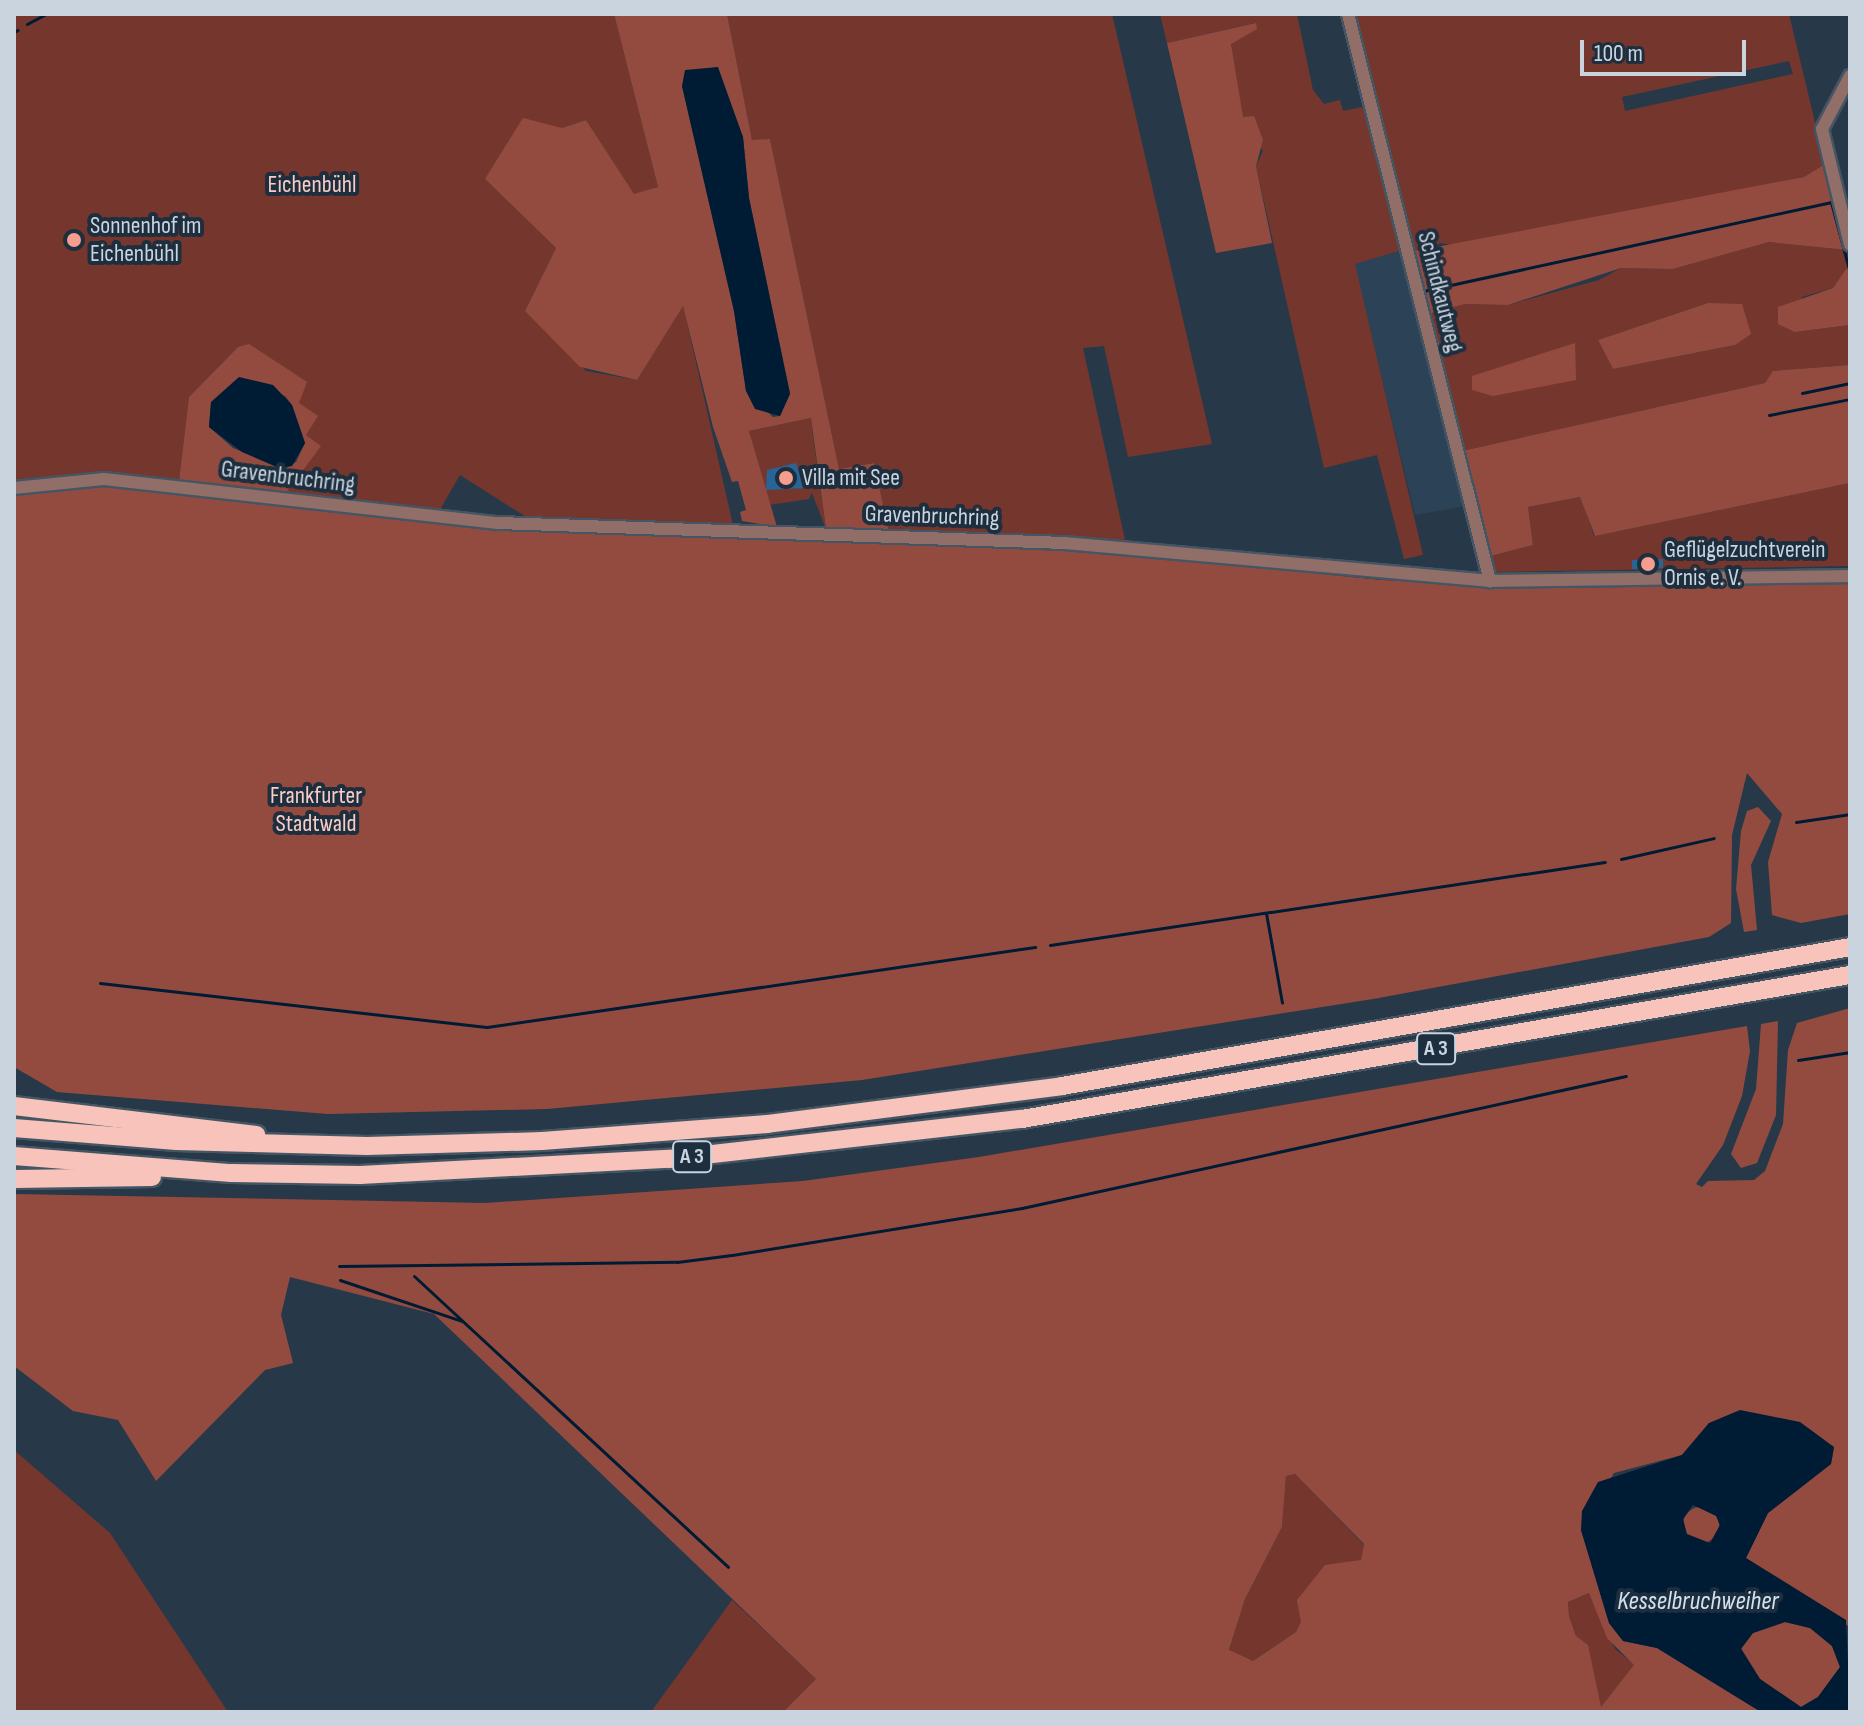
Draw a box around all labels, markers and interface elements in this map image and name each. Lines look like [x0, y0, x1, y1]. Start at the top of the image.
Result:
scale bar [1584, 24, 1750, 74]
text: 100 m [1594, 39, 1643, 68]
park label: Eichenbühl [268, 171, 356, 199]
place label: Sonnenhof im Eichenbühl [90, 212, 201, 268]
street label: Schindkautweg [1411, 229, 1469, 355]
marker: Sonnenhof im Eichenbühl [65, 231, 83, 249]
street label: Gravenbruchring [219, 455, 357, 499]
place label: Villa mit See [802, 464, 900, 492]
marker: Villa mit See [777, 469, 795, 487]
street label: Gravenbruchring [864, 499, 1000, 533]
place label: Geflügelzuchtverein Ornis e. V. [1664, 536, 1825, 592]
marker: Geflügelzuchtverein Ornis e. V. [1639, 555, 1657, 573]
park label: Frankfurter Stadtwald [270, 782, 362, 838]
road number: A 3 [1416, 1031, 1456, 1067]
road number: A 3 [672, 1139, 712, 1175]
water label: Kesselbruchweiher [1617, 1586, 1779, 1618]

